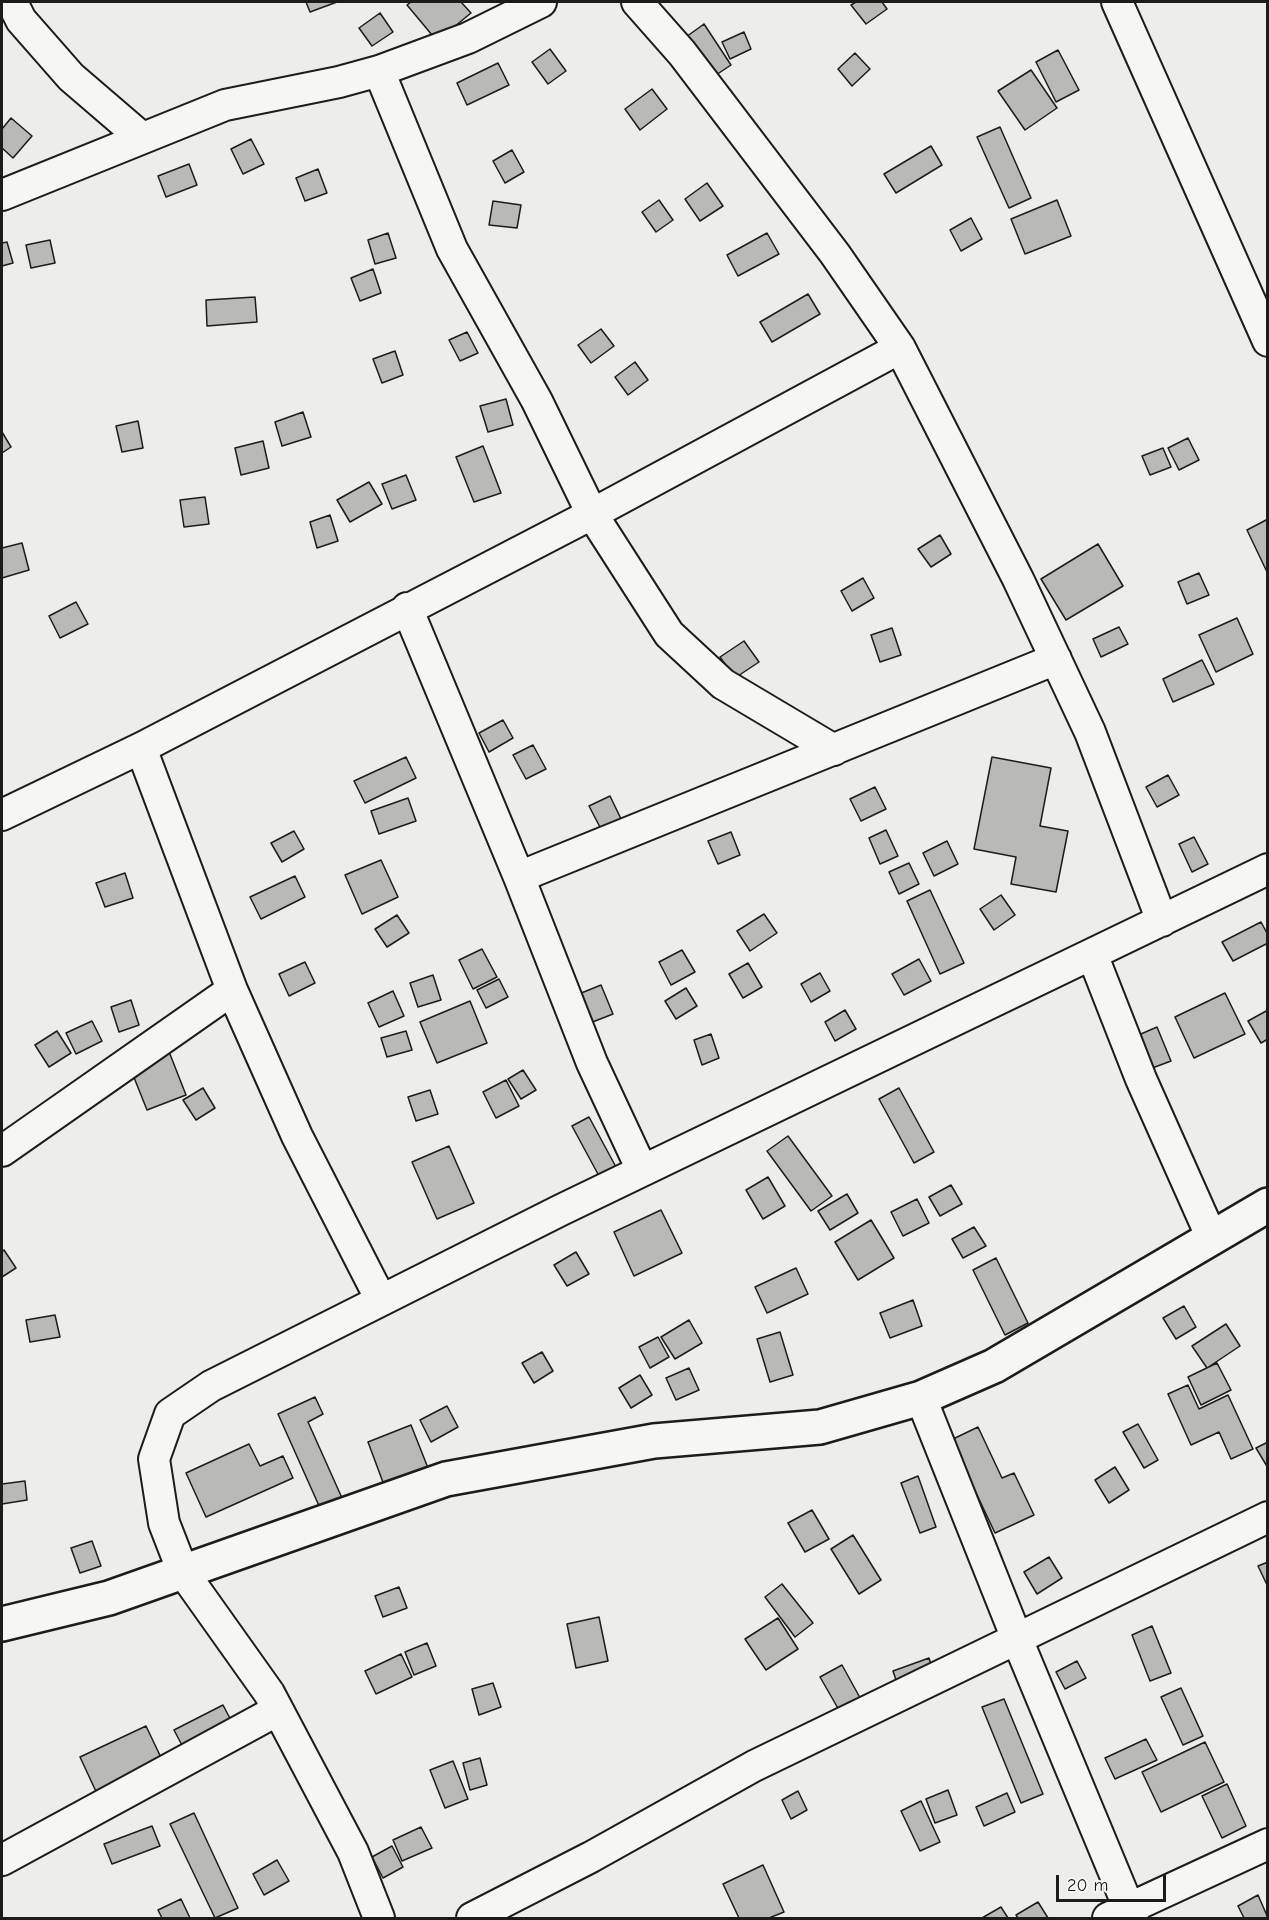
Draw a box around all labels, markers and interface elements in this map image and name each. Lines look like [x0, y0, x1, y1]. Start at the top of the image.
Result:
scale bar [1059, 1863, 1168, 1901]
text: 20 m [1067, 1875, 1108, 1896]

